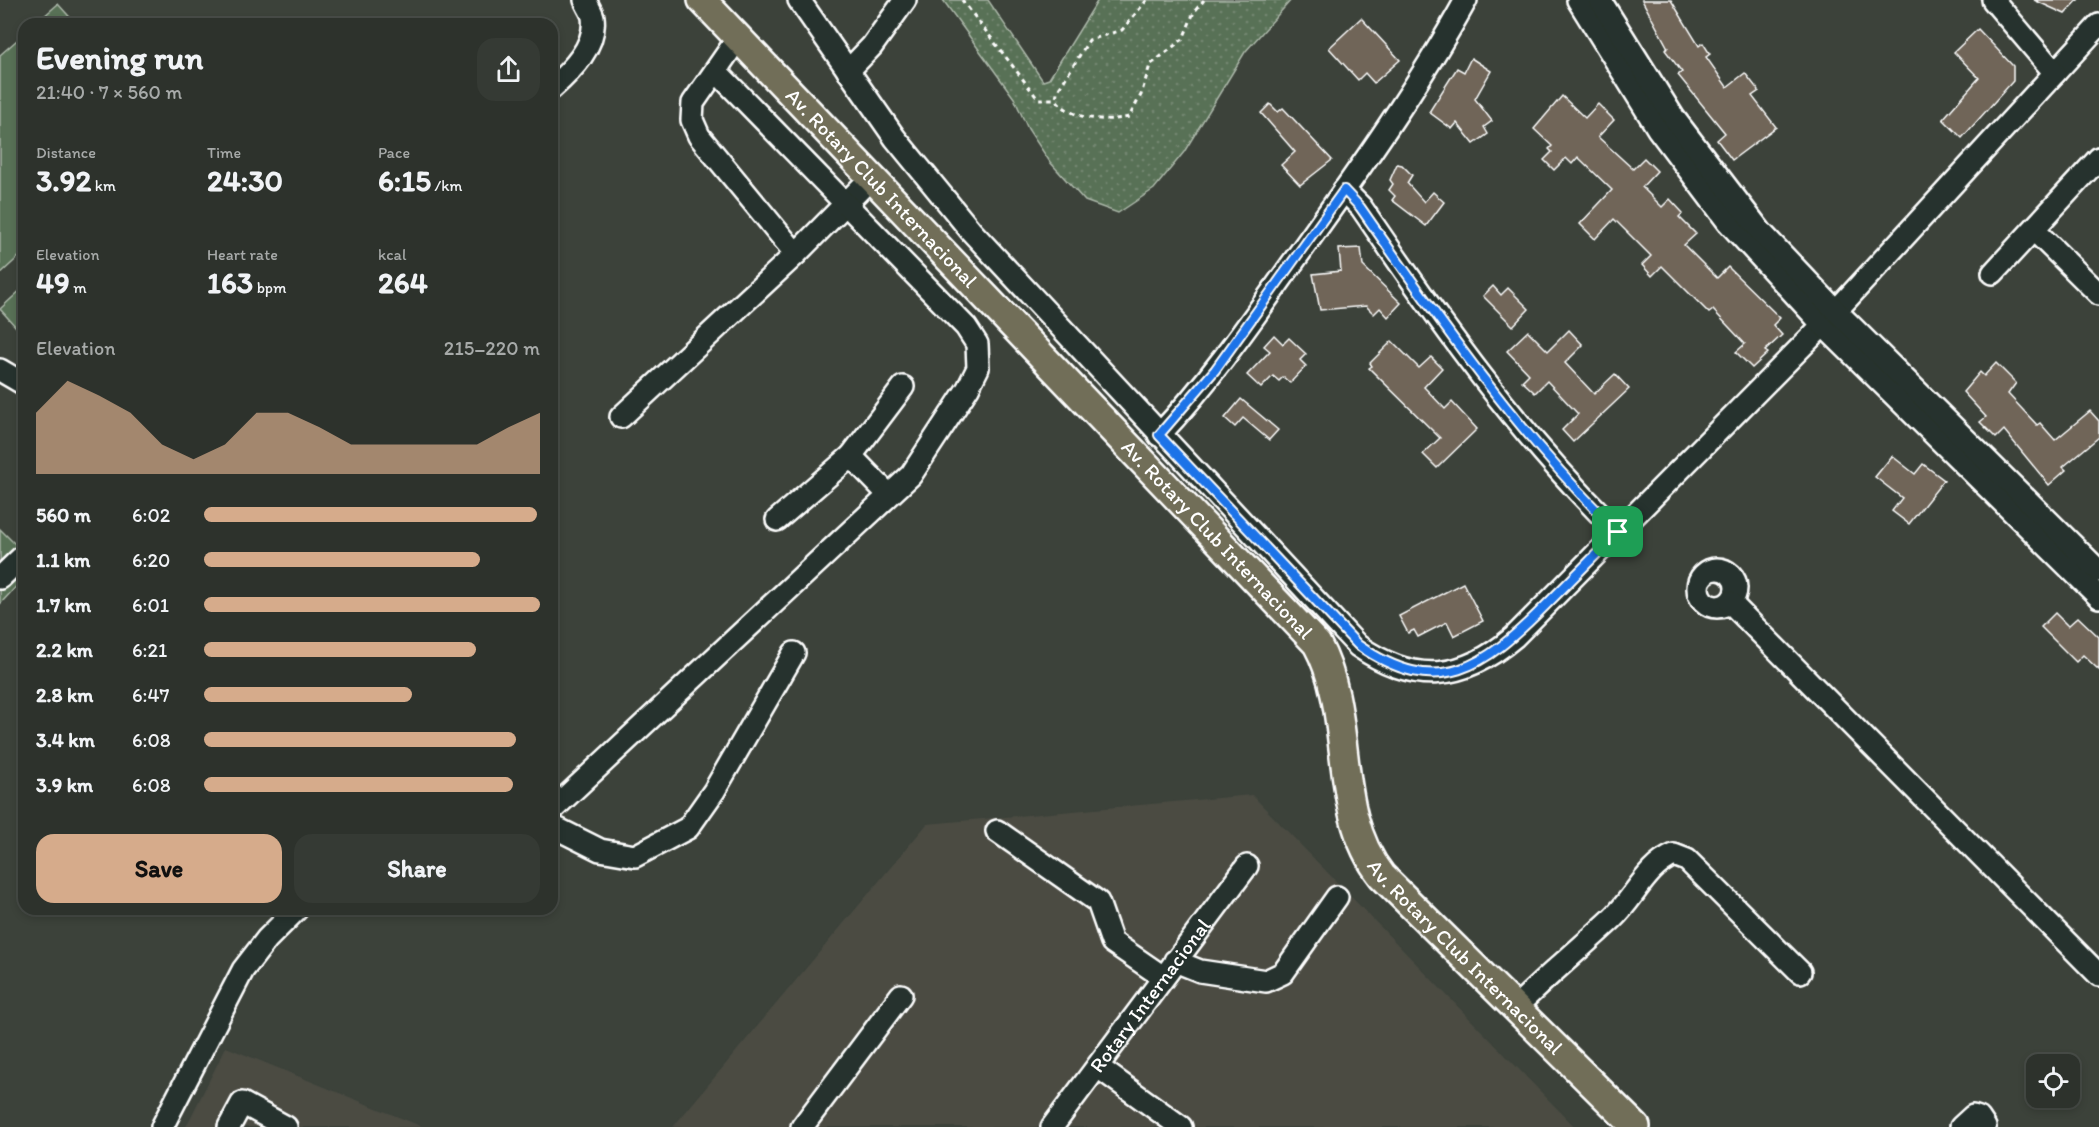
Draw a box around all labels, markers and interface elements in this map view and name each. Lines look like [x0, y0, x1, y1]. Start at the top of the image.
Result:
text: Evening run [36, 38, 203, 77]
button: share [477, 38, 540, 101]
text: 21:40 · 7 × 560 m [36, 80, 182, 104]
street label: Av. Rotary Club Internacional [781, 83, 983, 293]
text: Distance [36, 143, 96, 162]
text: Time [207, 143, 241, 162]
text: Pace [378, 143, 410, 162]
text: 3.92 [36, 162, 91, 199]
text: 24:30 [207, 162, 283, 199]
text: 6:15 [378, 162, 431, 199]
text: km [91, 176, 116, 195]
text: /km [431, 176, 462, 195]
text: Elevation [36, 245, 100, 264]
text: Heart rate [207, 245, 278, 264]
text: kcal [378, 245, 406, 264]
text: 49 [36, 264, 70, 301]
text: 163 [207, 264, 253, 301]
text: 264 [378, 264, 428, 301]
text: m [70, 278, 87, 297]
text: bpm [253, 278, 286, 297]
text: Elevation [36, 336, 115, 360]
text: 215–220 m [444, 336, 540, 360]
street label: Av. Rotary Club Internacional [1117, 434, 1319, 644]
text: 560 m [36, 503, 91, 527]
text: 6:02 [132, 503, 170, 527]
pin [1592, 506, 1643, 557]
icon: arrive [1601, 515, 1634, 548]
text: 1.1 km [36, 548, 90, 572]
text: 6:20 [132, 548, 170, 572]
text: 1.7 km [36, 593, 91, 617]
text: 6:01 [132, 593, 169, 617]
text: 2.2 km [36, 638, 93, 662]
text: 6:21 [132, 638, 167, 662]
text: 2.8 km [36, 683, 93, 707]
text: 6:47 [132, 683, 169, 707]
text: 3.4 km [36, 728, 95, 752]
text: 6:08 [132, 728, 171, 752]
text: 3.9 km [36, 773, 93, 797]
text: 6:08 [132, 773, 171, 797]
button: Save [36, 834, 282, 903]
button: Share [294, 834, 540, 903]
street label: Av. Rotary Club Internacional [1362, 855, 1568, 1060]
street label: Rotary Internacional [1084, 913, 1215, 1077]
map controls [2026, 1054, 2080, 1108]
button: locate [2026, 1054, 2080, 1108]

